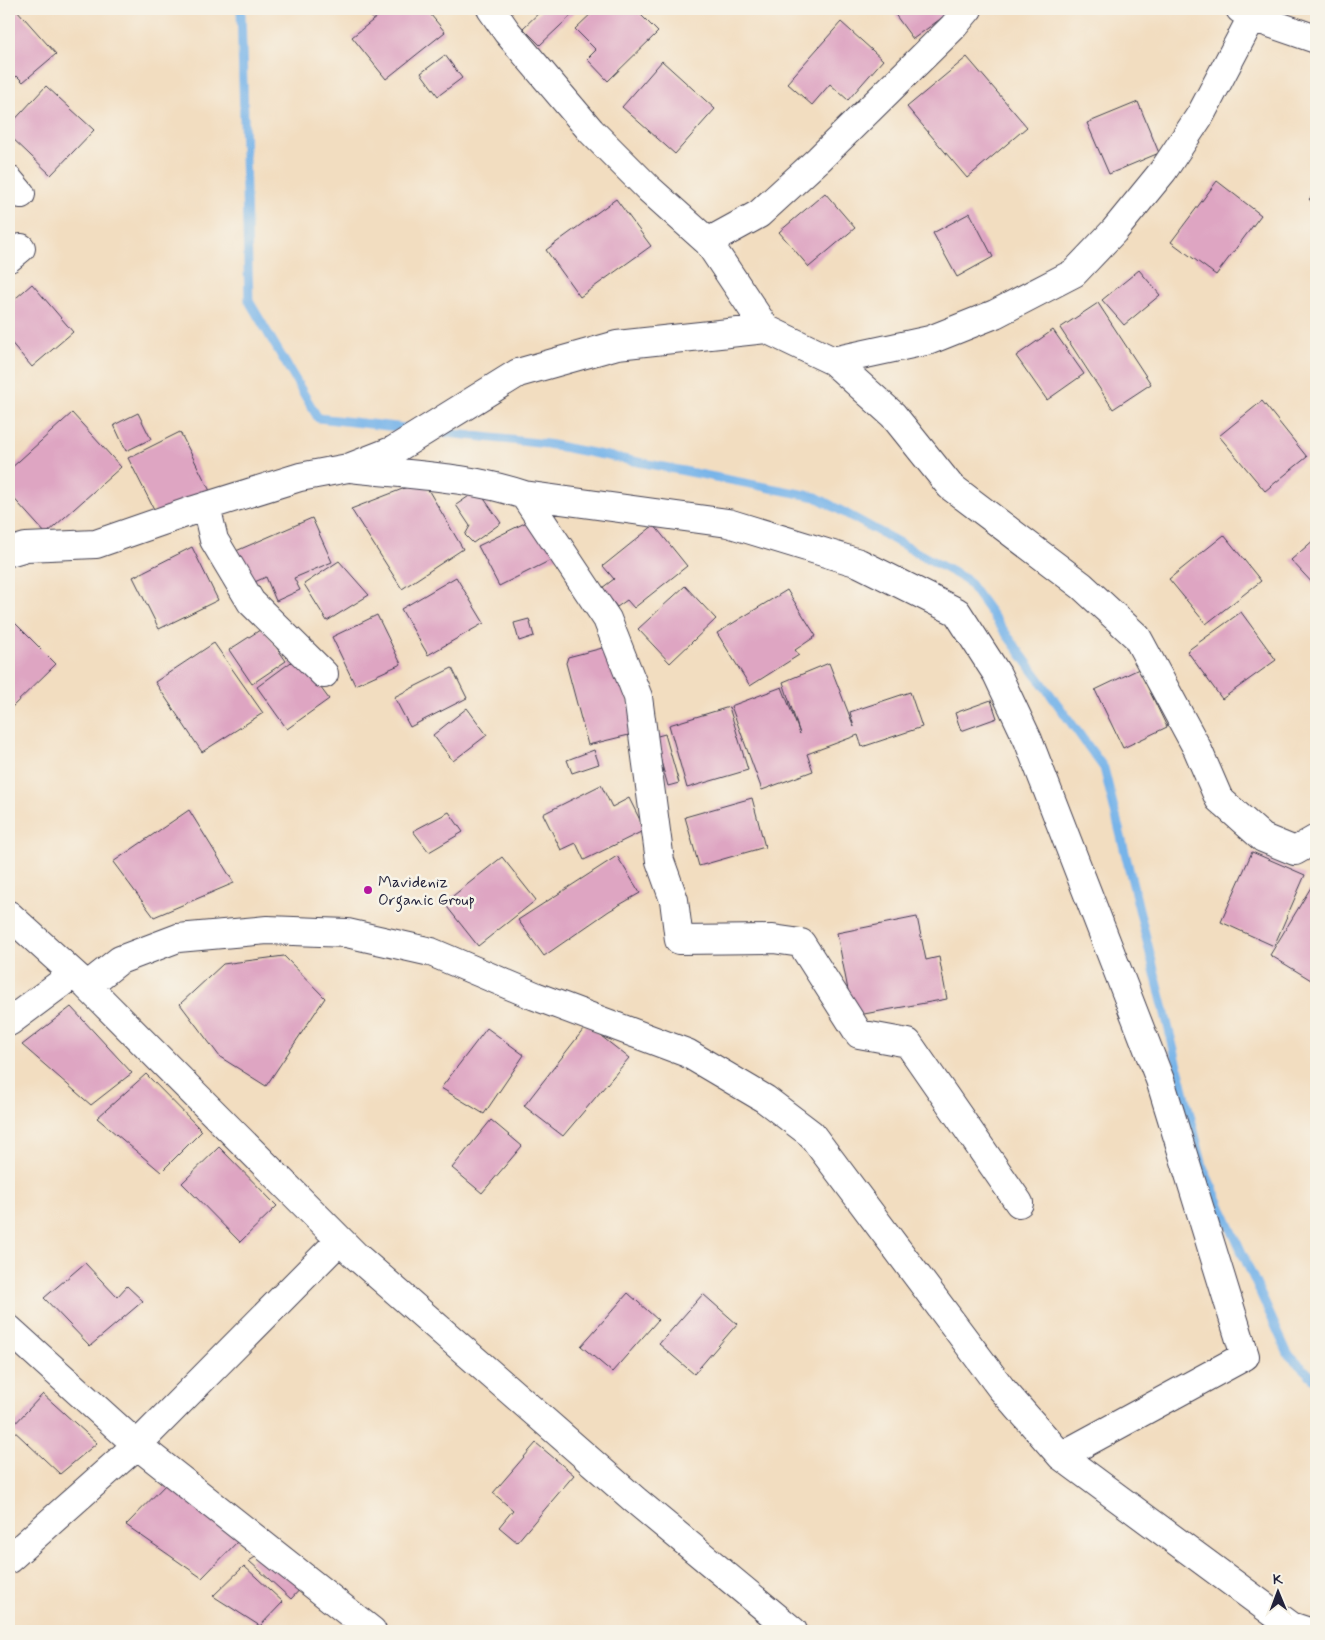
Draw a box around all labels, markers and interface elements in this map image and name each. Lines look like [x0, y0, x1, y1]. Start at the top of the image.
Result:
place label: Mavideniz Organic Group [378, 872, 475, 912]
marker: Mavideniz Organic Group [362, 884, 374, 896]
north arrow [1252, 1568, 1302, 1618]
text: K [1273, 1571, 1284, 1589]

